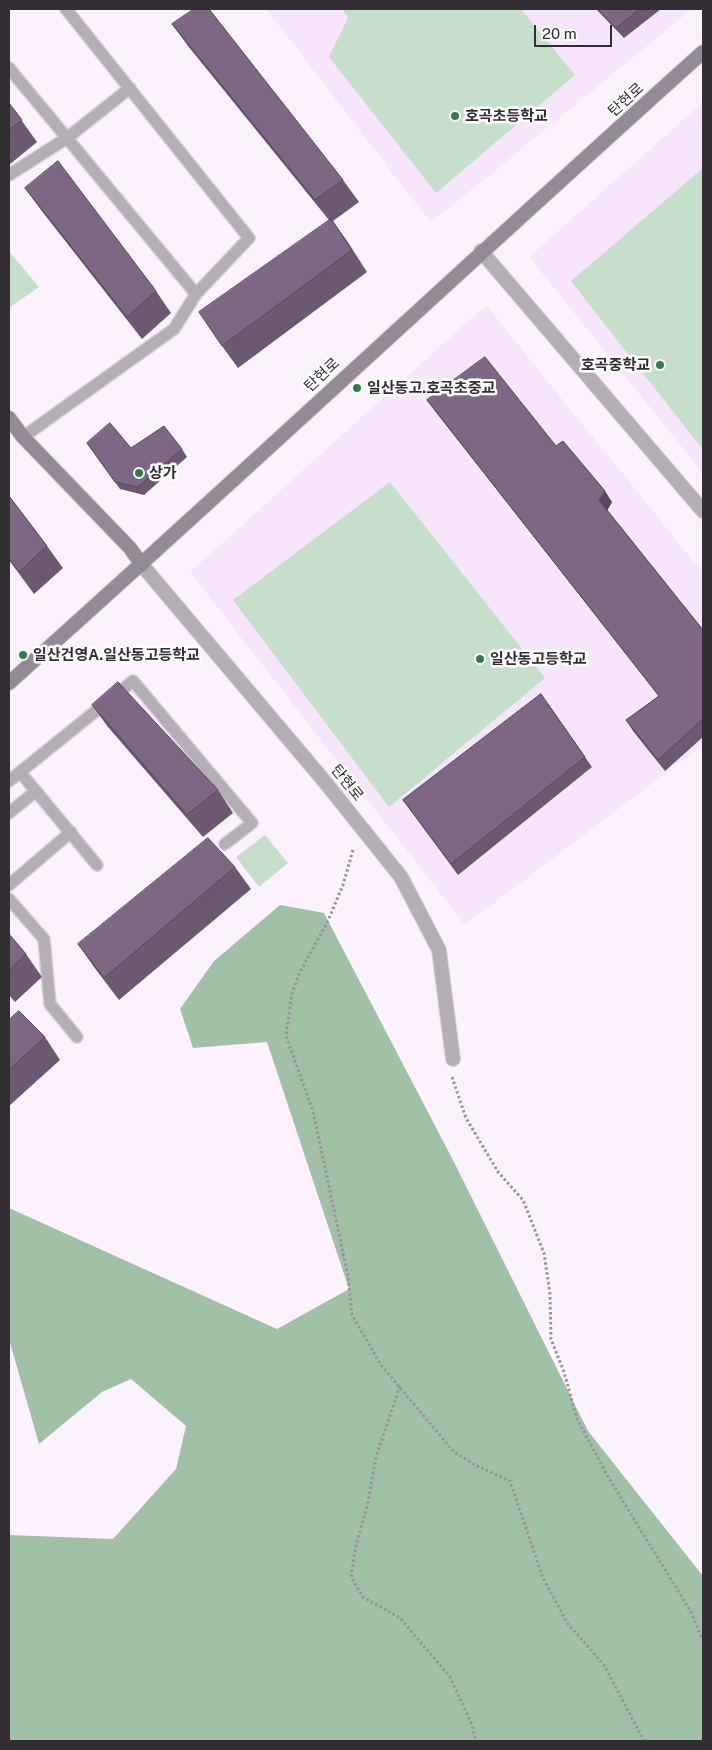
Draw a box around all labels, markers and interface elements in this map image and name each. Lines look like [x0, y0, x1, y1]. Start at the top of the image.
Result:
scale bar [537, 15, 614, 47]
text: 20 m [542, 25, 577, 42]
street label: 탄현로 [605, 79, 647, 121]
place label: 호곡초등학교 [465, 107, 548, 125]
marker: 호곡초등학교 [449, 110, 461, 122]
street label: 탄현로 [301, 354, 343, 396]
place label: 호곡중학교 [581, 356, 650, 374]
marker: 호곡중학교 [654, 359, 666, 371]
place label: 일산동고.호곡초중교 [367, 379, 495, 397]
marker: 일산동고.호곡초중교 [351, 382, 363, 394]
place label: 상가 [149, 464, 177, 482]
marker: 상가 [133, 467, 145, 479]
place label: 일산건영A.일산동고등학교 [33, 646, 200, 664]
marker: 일산건영A.일산동고등학교 [17, 649, 29, 661]
place label: 일산동고등학교 [490, 650, 587, 668]
marker: 일산동고등학교 [474, 653, 486, 665]
street label: 탄현로 [327, 761, 367, 805]

